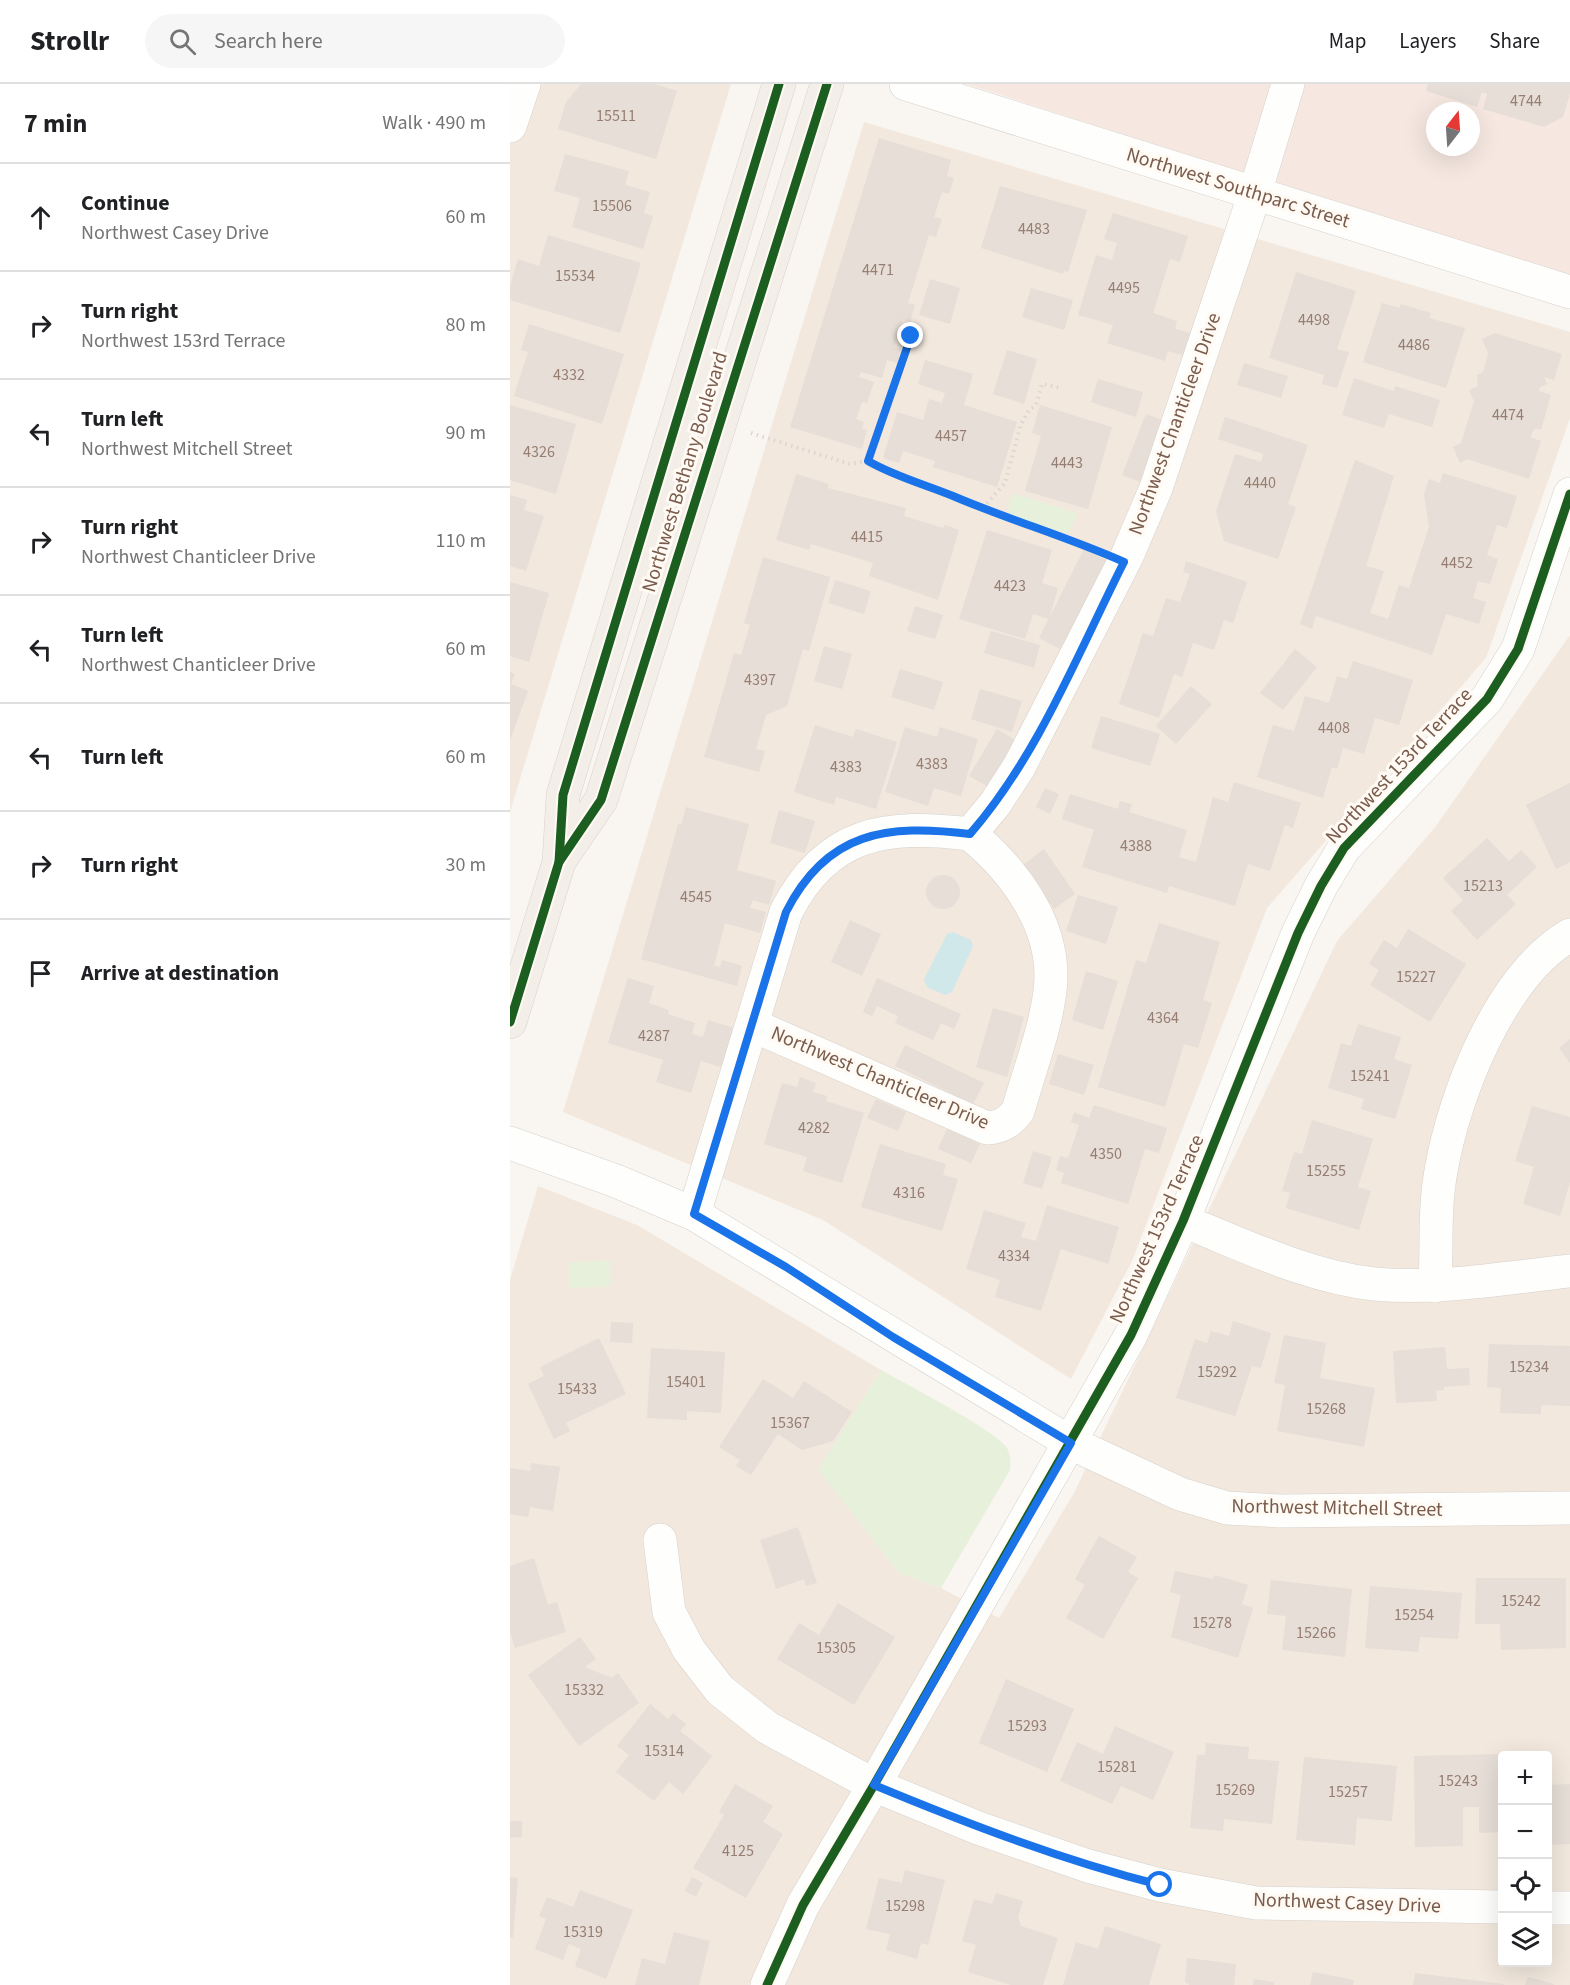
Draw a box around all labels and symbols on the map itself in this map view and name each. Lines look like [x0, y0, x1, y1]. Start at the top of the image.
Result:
house number: 4744 [1510, 90, 1542, 112]
north arrow [1426, 102, 1480, 156]
house number: 15511 [596, 105, 636, 127]
street label: Northwest Southparc Street [1123, 141, 1353, 235]
house number: 15506 [592, 195, 632, 217]
house number: 4483 [1018, 218, 1050, 240]
house number: 4471 [862, 259, 894, 281]
house number: 15534 [555, 265, 595, 287]
house number: 4495 [1108, 277, 1140, 299]
street label: Northwest Chanticleer Drive [1122, 309, 1228, 539]
house number: 4498 [1298, 309, 1330, 331]
route end [897, 322, 923, 348]
house number: 4486 [1398, 334, 1430, 356]
street label: Northwest Bethany Boulevard [635, 348, 735, 596]
house number: 4332 [553, 364, 585, 386]
house number: 4474 [1492, 404, 1524, 426]
house number: 4457 [935, 425, 967, 447]
house number: 4326 [523, 441, 555, 463]
house number: 4443 [1051, 452, 1083, 474]
house number: 4440 [1244, 472, 1276, 494]
house number: 4415 [851, 526, 883, 548]
house number: 4452 [1441, 552, 1473, 574]
house number: 4423 [994, 575, 1026, 597]
house number: 4397 [744, 669, 776, 691]
street label: Northwest 153rd Terrace [1319, 682, 1479, 850]
house number: 4408 [1318, 717, 1350, 739]
house number: 4383 [916, 753, 948, 775]
house number: 4383 [830, 756, 862, 778]
house number: 4388 [1120, 835, 1152, 857]
house number: 15213 [1463, 875, 1503, 897]
house number: 4545 [680, 886, 712, 908]
house number: 15227 [1396, 966, 1436, 988]
house number: 4364 [1147, 1007, 1179, 1029]
street label: Northwest Chanticleer Drive [767, 1019, 994, 1137]
house number: 4287 [638, 1025, 670, 1047]
house number: 15241 [1350, 1065, 1390, 1087]
house number: 4282 [798, 1117, 830, 1139]
street label: Northwest 153rd Terrace [1103, 1130, 1211, 1328]
house number: 4350 [1090, 1143, 1122, 1165]
house number: 15255 [1306, 1160, 1346, 1182]
house number: 4316 [893, 1182, 925, 1204]
house number: 4334 [998, 1245, 1030, 1267]
house number: 15234 [1509, 1356, 1549, 1378]
house number: 15292 [1197, 1361, 1237, 1383]
house number: 15401 [666, 1371, 706, 1393]
house number: 15433 [557, 1378, 597, 1400]
house number: 15268 [1306, 1398, 1346, 1420]
house number: 15367 [770, 1412, 810, 1434]
street label: Northwest Mitchell Street [1231, 1492, 1443, 1524]
house number: 15242 [1501, 1590, 1541, 1612]
house number: 15254 [1394, 1604, 1434, 1626]
house number: 15278 [1192, 1612, 1232, 1634]
house number: 15266 [1296, 1622, 1336, 1644]
house number: 15305 [816, 1637, 856, 1659]
house number: 15332 [564, 1679, 604, 1701]
house number: 15293 [1007, 1715, 1047, 1737]
house number: 15314 [644, 1740, 684, 1762]
house number: 15281 [1097, 1756, 1137, 1778]
house number: 15243 [1438, 1770, 1478, 1792]
house number: 15269 [1215, 1779, 1255, 1801]
house number: 15257 [1328, 1781, 1368, 1803]
house number: 4125 [722, 1840, 754, 1862]
route start [1146, 1871, 1172, 1897]
street label: Northwest Casey Drive [1253, 1886, 1441, 1920]
house number: 15298 [885, 1895, 925, 1917]
house number: 15319 [563, 1921, 603, 1943]

